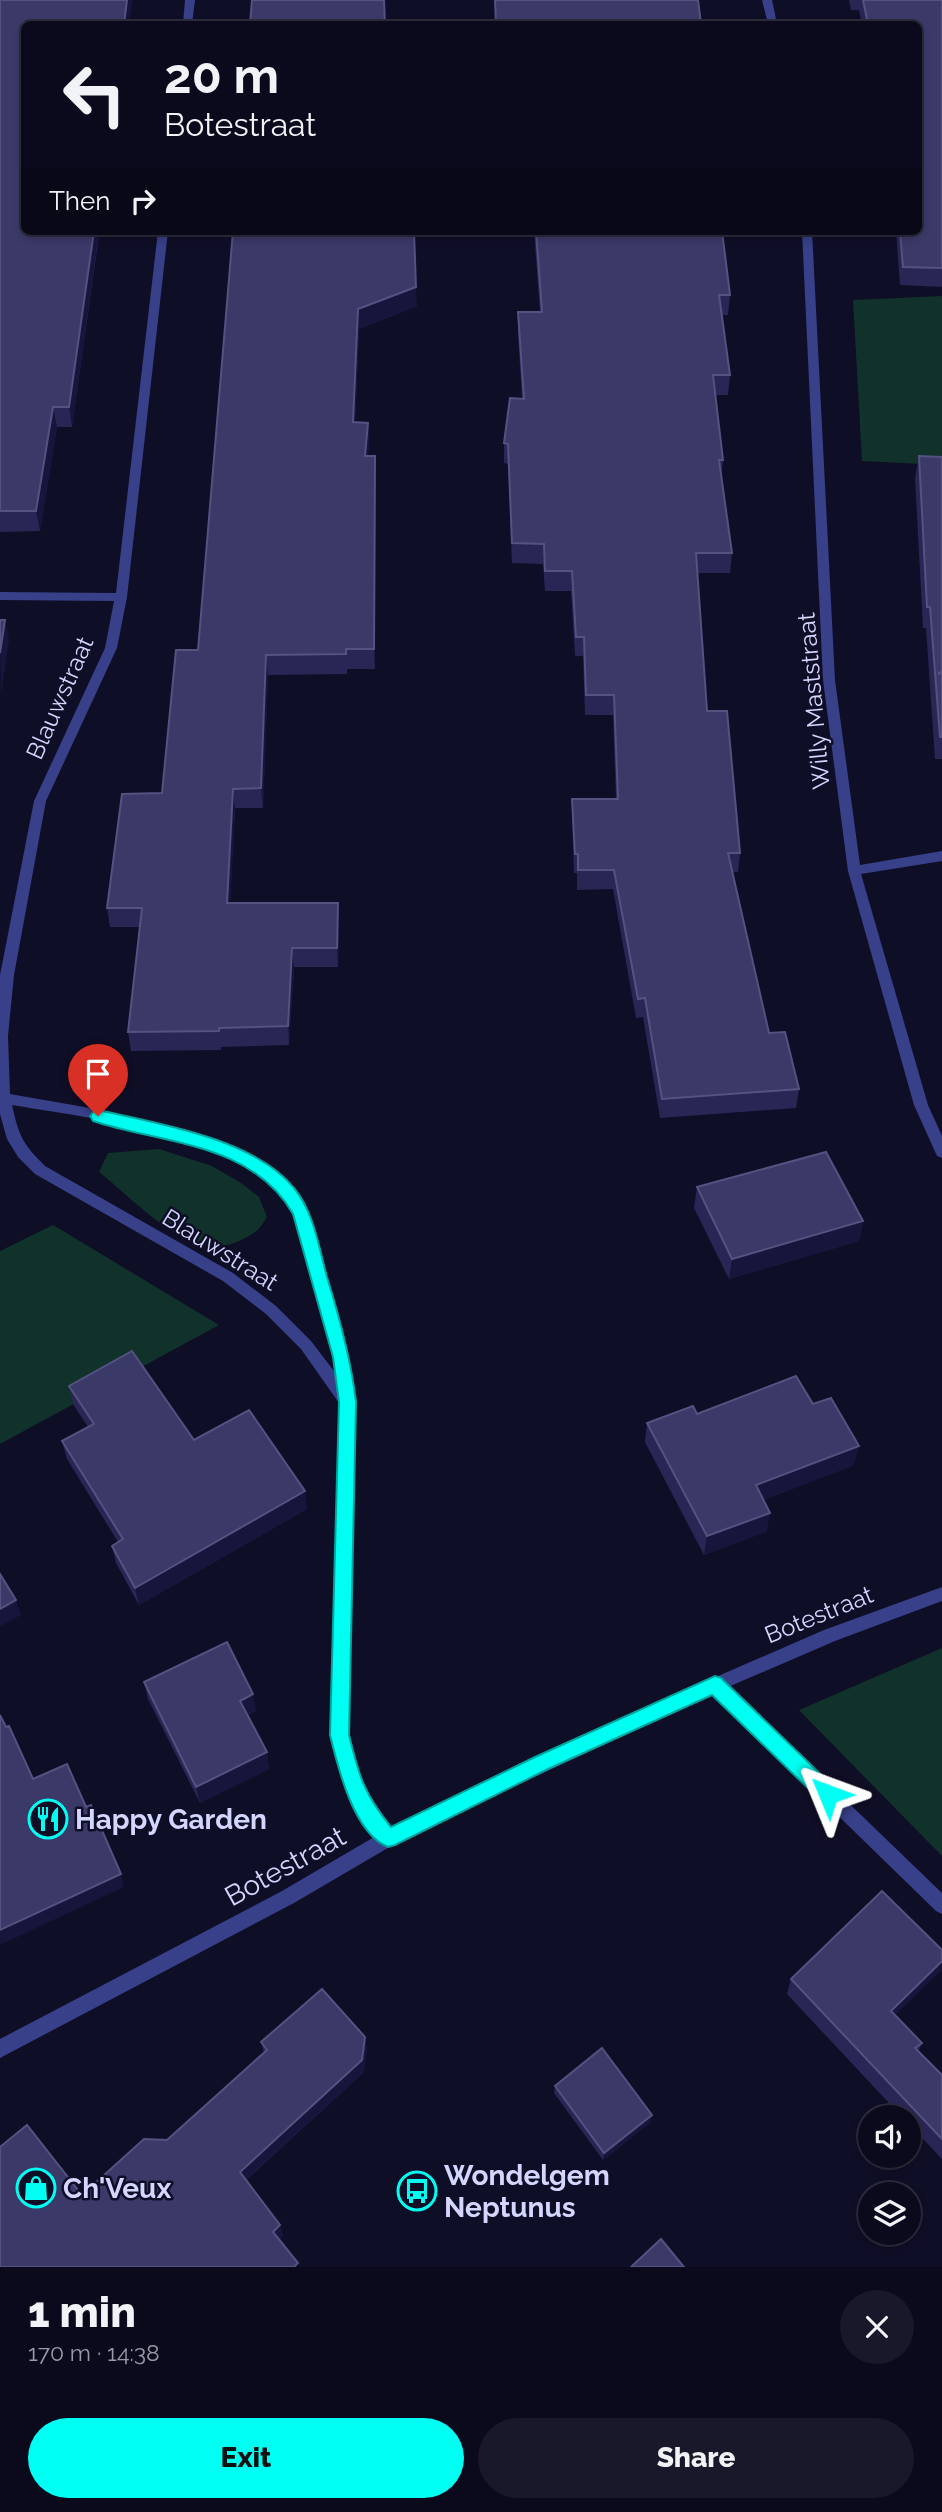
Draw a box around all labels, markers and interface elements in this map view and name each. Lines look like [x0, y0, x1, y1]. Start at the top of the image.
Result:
text: 20 m [164, 47, 279, 104]
icon: left [49, 49, 140, 140]
text: Botestraat [164, 106, 316, 143]
icon: right [124, 182, 162, 220]
text: Then [49, 186, 110, 216]
street label: Willy Maststraat [791, 611, 836, 791]
street label: Blauwstraat [20, 632, 99, 764]
pin [68, 1044, 128, 1116]
icon: arrive [79, 1055, 117, 1093]
street label: Blauwstraat [157, 1203, 284, 1297]
street label: Botestraat [760, 1580, 877, 1649]
position arrow [791, 1757, 865, 1831]
restaurant icon: Happy Garden [27, 1798, 69, 1840]
place label: Happy Garden [75, 1803, 267, 1836]
street label: Botestraat [219, 1819, 352, 1913]
map controls [858, 2105, 921, 2245]
button: sound [858, 2105, 921, 2168]
place label: Wondelgem Neptunus [444, 2159, 610, 2224]
shop icon: Ch'Veux [15, 2167, 57, 2209]
bus stop icon: Wondelgem Neptunus [396, 2170, 438, 2212]
place label: Ch'Veux [63, 2172, 171, 2205]
button: layers [858, 2182, 921, 2245]
text: 1 min [28, 2288, 136, 2337]
button: close [840, 2290, 914, 2364]
text: 170 m · 14:38 [28, 2339, 160, 2366]
button: Exit [28, 2418, 464, 2498]
button: Share [478, 2418, 914, 2498]

